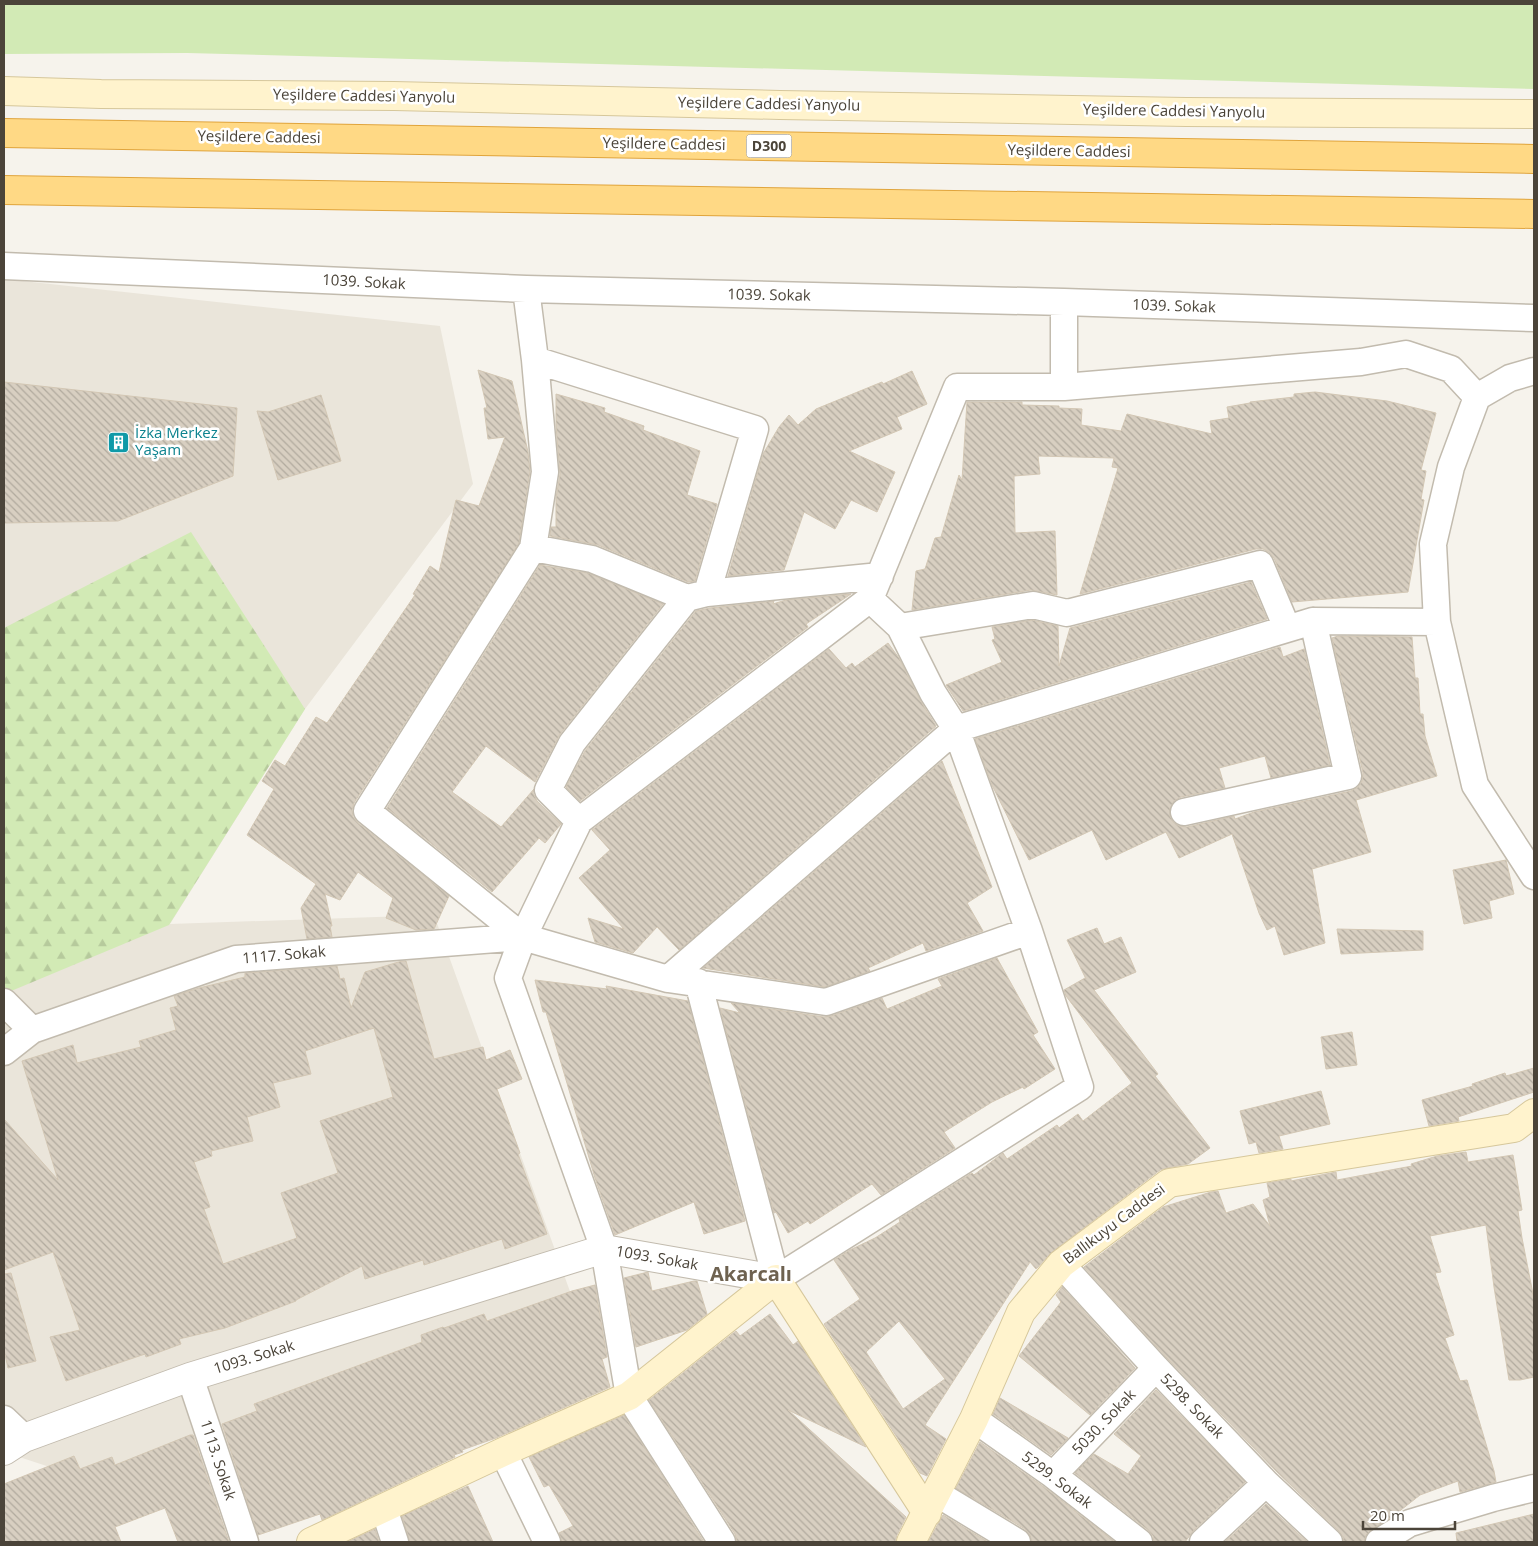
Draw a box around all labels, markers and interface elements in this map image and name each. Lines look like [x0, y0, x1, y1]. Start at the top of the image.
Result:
street label: Yeşildere Caddesi Yanyolu [273, 83, 455, 107]
street label: Yeşildere Caddesi Yanyolu [678, 91, 860, 115]
street label: Yeşildere Caddesi Yanyolu [1083, 98, 1265, 122]
street label: Yeşildere Caddesi [197, 125, 321, 147]
street label: Yeşildere Caddesi [602, 132, 726, 154]
road number: D300 [746, 134, 792, 158]
street label: Yeşildere Caddesi [1007, 139, 1131, 161]
street label: 1039. Sokak [322, 269, 406, 293]
street label: 1039. Sokak [727, 283, 811, 305]
street label: 1039. Sokak [1132, 294, 1216, 316]
place label: İzka Merkez Yaşam [135, 422, 218, 459]
building icon: İzka Merkez Yaşam [107, 430, 131, 454]
street label: 1117. Sokak [241, 940, 326, 968]
street label: Ballıkuyu Caddesi [1058, 1178, 1168, 1268]
street label: 1093. Sokak [614, 1240, 700, 1274]
district label: Akarcalı [710, 1260, 792, 1287]
street label: 1093. Sokak [211, 1334, 297, 1378]
street label: 5298. Sokak [1157, 1368, 1229, 1442]
street label: 5030. Sokak [1067, 1384, 1140, 1458]
street label: 1113. Sokak [197, 1417, 241, 1503]
street label: 5299. Sokak [1018, 1446, 1097, 1512]
scale bar [1363, 1498, 1456, 1530]
text: 20 m [1370, 1505, 1405, 1525]

